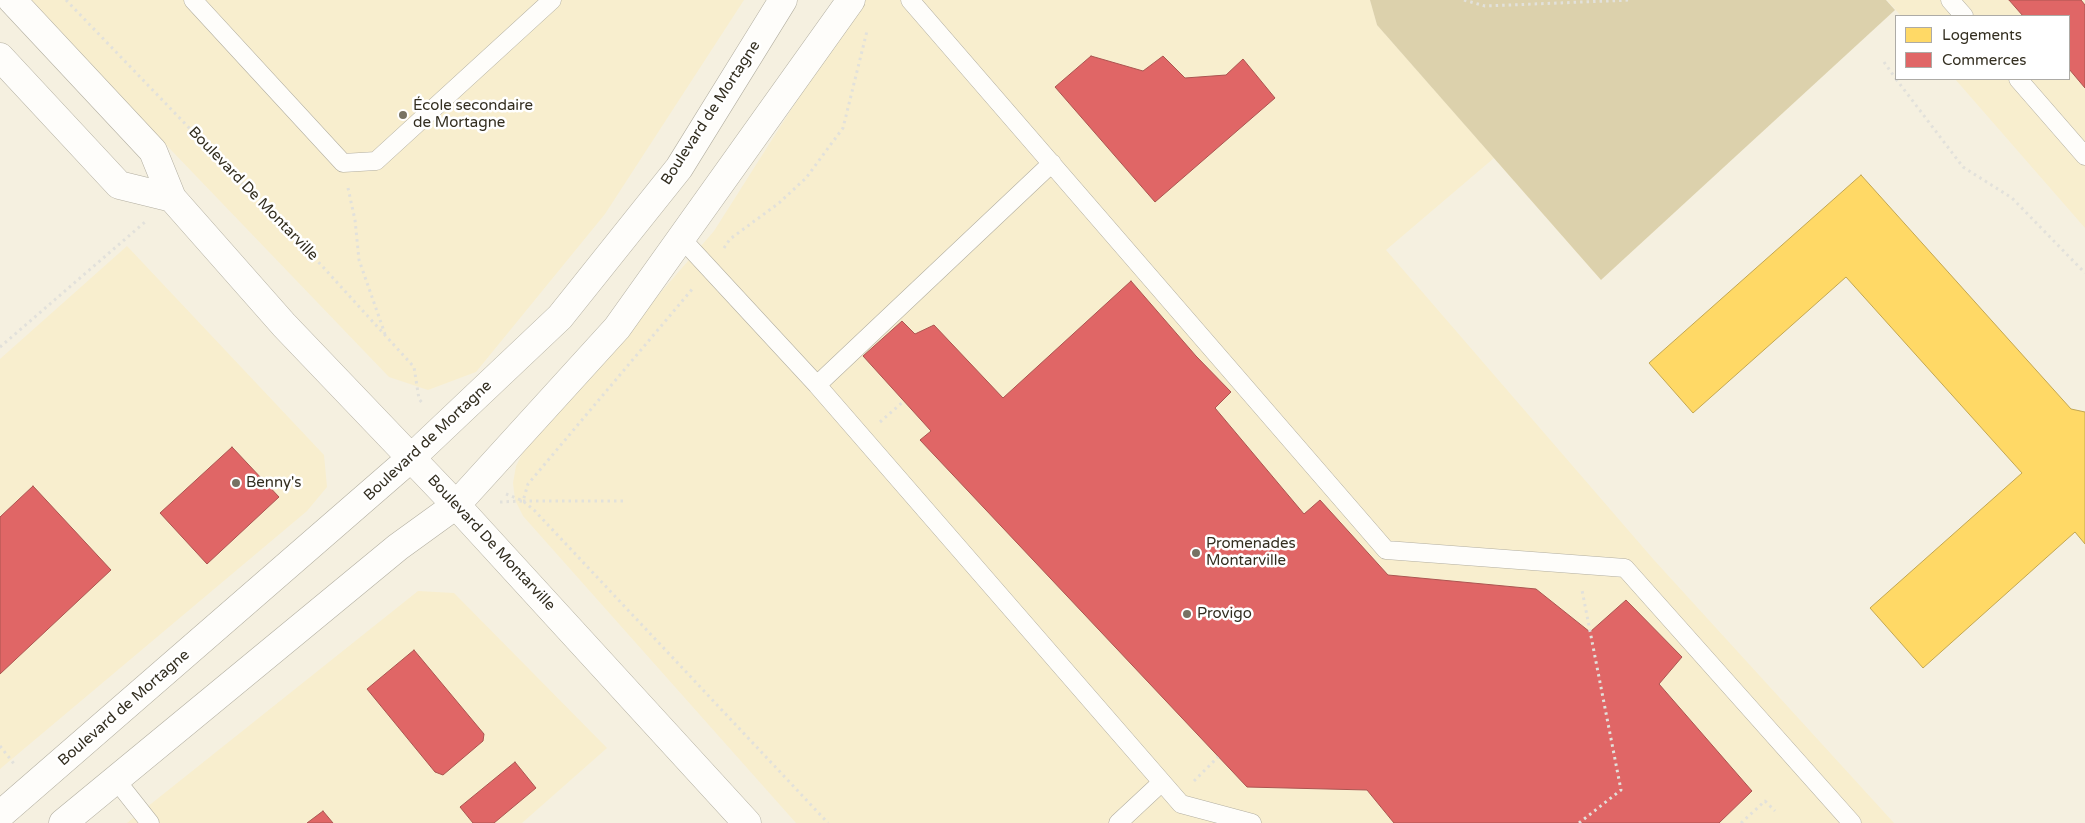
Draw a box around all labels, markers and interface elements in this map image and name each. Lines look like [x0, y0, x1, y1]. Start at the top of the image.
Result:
legend [1895, 15, 2070, 80]
text: Logements [1942, 26, 2022, 44]
street label: Boulevard de Mortagne [658, 38, 764, 188]
text: Commerces [1942, 51, 2026, 69]
place label: École secondaire de Mortagne [413, 97, 533, 132]
marker: École secondaire de Mortagne [397, 109, 409, 121]
street label: Boulevard De Montarville [184, 123, 322, 265]
street label: Boulevard de Mortagne [360, 377, 496, 505]
street label: Boulevard De Montarville [423, 471, 559, 615]
place label: Benny's [246, 474, 302, 492]
marker: Benny's [230, 477, 242, 489]
place label: Promenades Montarville [1206, 535, 1296, 570]
marker: Promenades Montarville [1190, 547, 1202, 559]
place label: Provigo [1197, 605, 1252, 623]
marker: Provigo [1181, 608, 1193, 620]
street label: Boulevard de Mortagne [55, 646, 193, 770]

